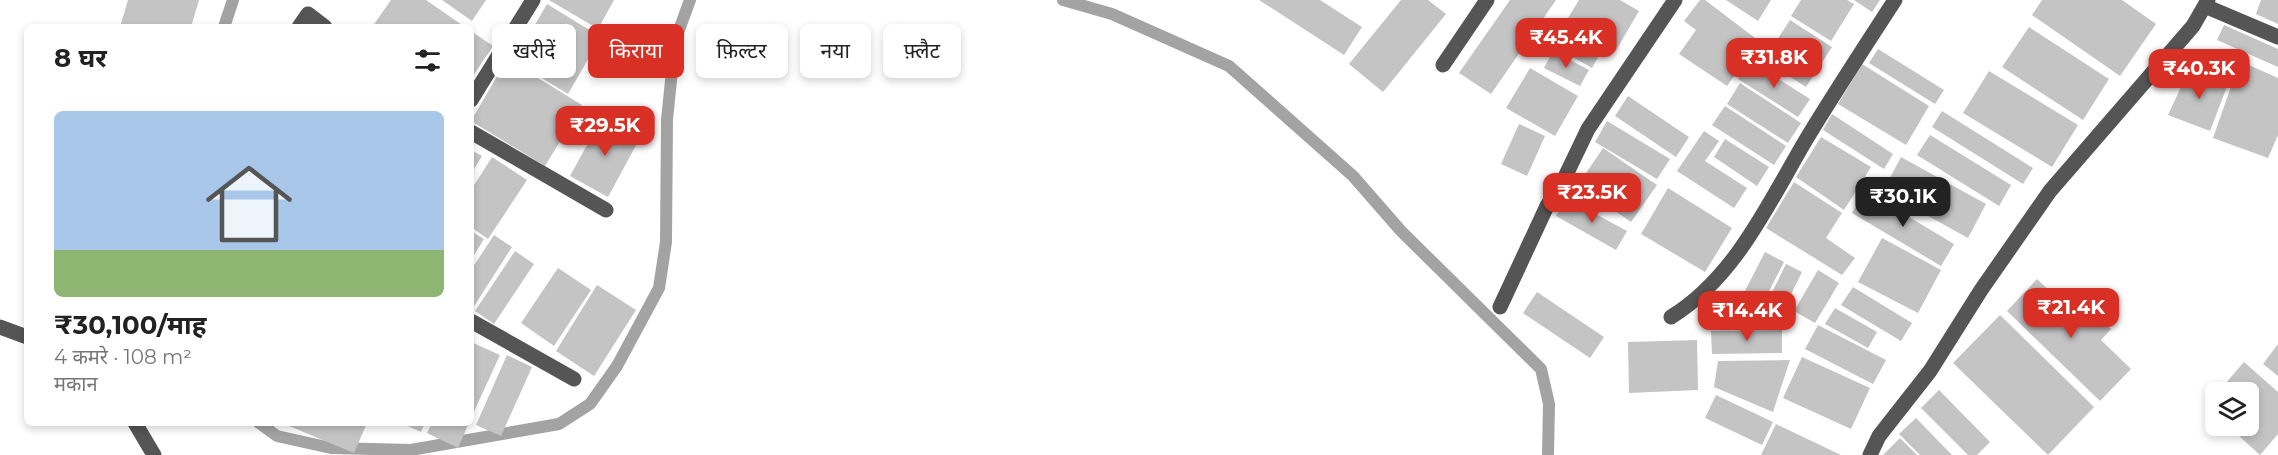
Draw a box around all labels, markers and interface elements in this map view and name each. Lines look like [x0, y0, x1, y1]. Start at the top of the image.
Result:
pin: ₹45.4K [1517, 18, 1615, 69]
chip: खरीदें [492, 24, 576, 78]
chip: किराया [588, 24, 684, 78]
chip: फ़िल्टर [696, 24, 788, 78]
chip: नया [800, 24, 871, 78]
chip: फ़्लैट [883, 24, 961, 78]
text: ₹45.4K [1529, 25, 1603, 49]
pin: ₹31.8K [1725, 38, 1823, 89]
text: 8 घर [54, 42, 107, 74]
icon: filters [411, 44, 444, 77]
text: ₹31.8K [1740, 45, 1808, 69]
pin: ₹40.3K [2150, 49, 2248, 100]
text: ₹40.3K [2163, 56, 2235, 80]
pin: ₹29.5K [556, 106, 654, 157]
text: ₹29.5K [570, 113, 640, 137]
icon: home [195, 150, 303, 258]
pin: ₹23.5K [1543, 173, 1641, 224]
pin: ₹30.1K [1854, 177, 1952, 228]
text: ₹23.5K [1557, 180, 1627, 204]
text: ₹30.1K [1869, 184, 1937, 208]
pin: ₹21.4K [2022, 288, 2120, 339]
pin: ₹14.4K [1698, 291, 1796, 342]
text: ₹21.4K [2037, 295, 2105, 319]
text: ₹14.4K [1712, 298, 1782, 322]
text: ₹30,100/माह [54, 309, 206, 341]
text: 4 कमरे · 108 m² [54, 345, 192, 369]
text: मकान [54, 372, 98, 396]
map controls [2205, 382, 2259, 436]
button: layers [2205, 382, 2259, 436]

